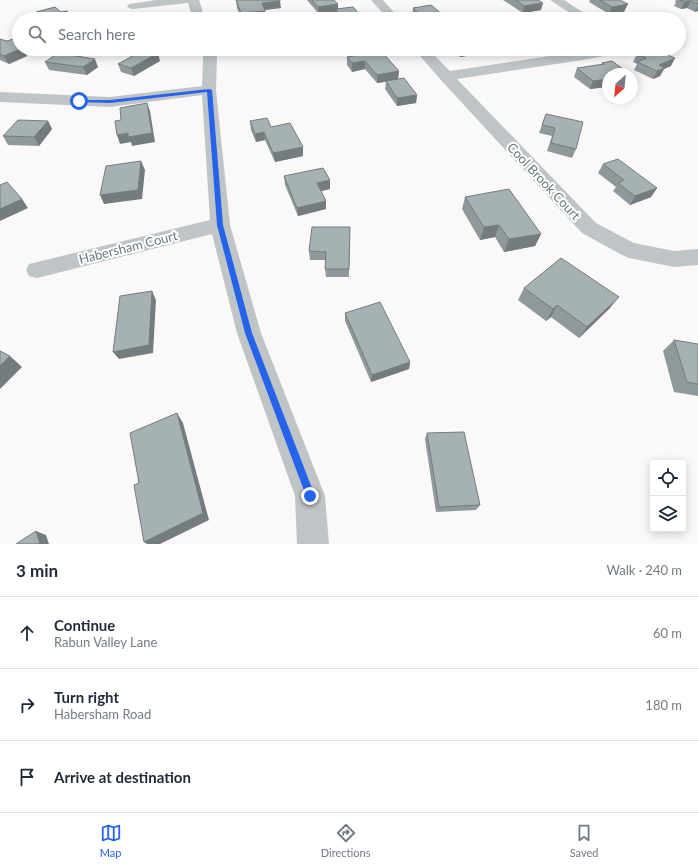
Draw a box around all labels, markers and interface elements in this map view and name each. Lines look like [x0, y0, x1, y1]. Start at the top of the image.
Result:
search box [12, 12, 686, 56]
icon: search [26, 23, 48, 45]
text: Search here [58, 25, 135, 43]
north arrow [602, 68, 638, 104]
route start [70, 92, 88, 110]
street label: Cool Brook Court [504, 139, 584, 223]
street label: Habersham Court [77, 227, 179, 267]
map controls [650, 460, 686, 532]
button: locate [650, 460, 686, 496]
route end [301, 487, 319, 505]
button: layers [650, 496, 686, 532]
text: 3 min [16, 560, 58, 581]
text: Walk · 240 m [606, 562, 682, 578]
text: Continue [54, 616, 115, 634]
icon: ahead [16, 622, 38, 644]
text: 60 m [653, 625, 682, 641]
text: Rabun Valley Lane [54, 634, 157, 650]
text: Turn right [54, 688, 119, 706]
icon: right [16, 694, 38, 716]
text: 180 m [645, 697, 682, 713]
text: Habersham Road [54, 706, 151, 722]
icon: arrive [16, 766, 38, 788]
text: Arrive at destination [54, 768, 191, 786]
tab: Map [100, 822, 122, 859]
tab: Directions [321, 822, 370, 859]
tab: Saved [570, 822, 598, 859]

